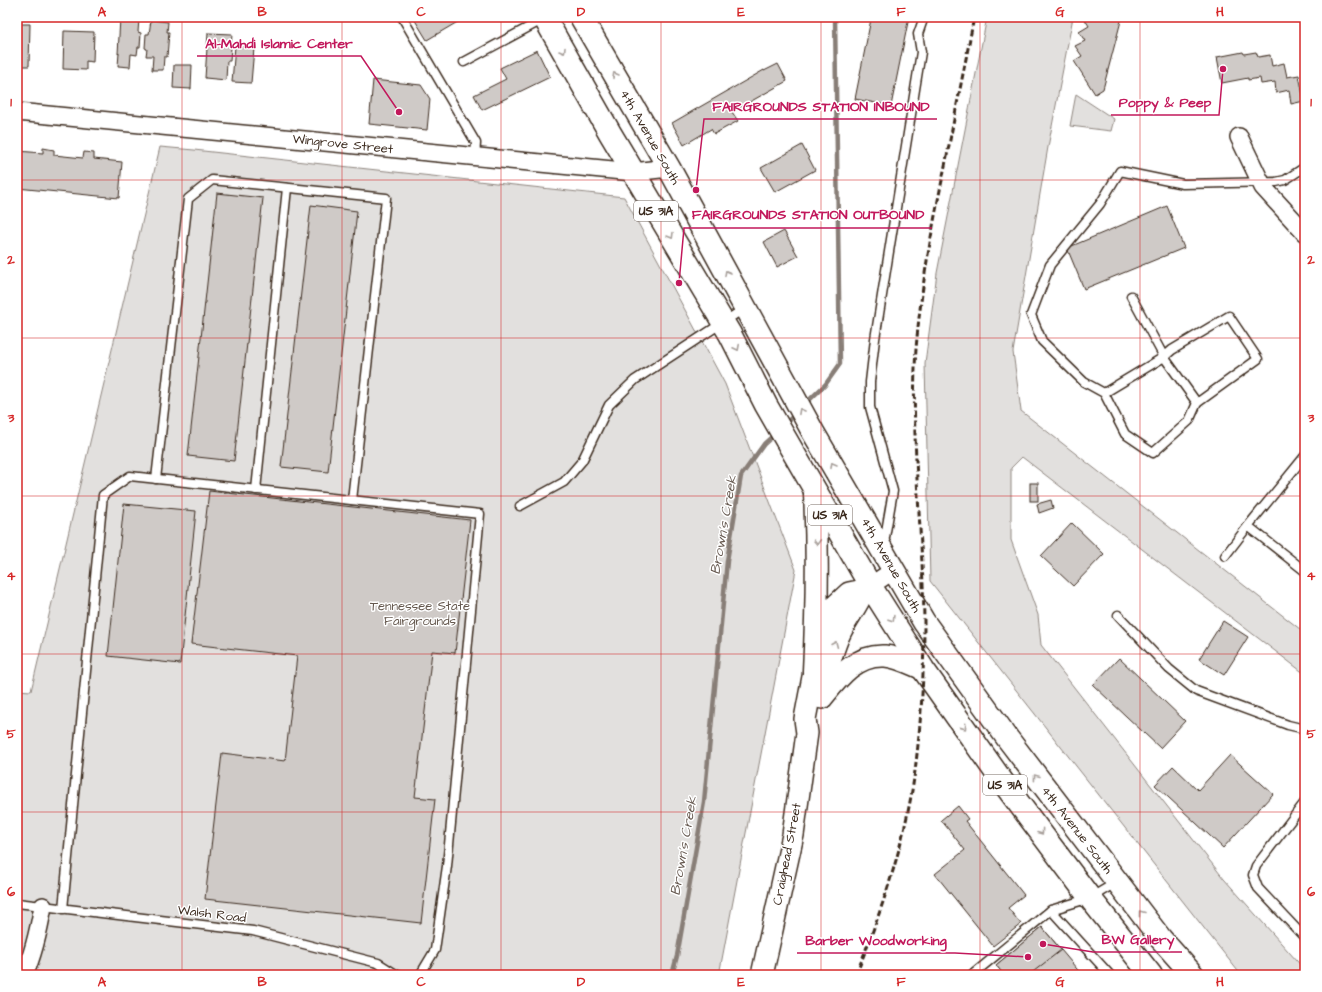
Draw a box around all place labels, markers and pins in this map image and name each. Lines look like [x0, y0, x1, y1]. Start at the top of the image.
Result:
callout: Al-Mahdi Islamic Center [197, 30, 361, 56]
callout: Poppy & Peep [1111, 89, 1219, 115]
callout: FAIRGROUNDS STATION INBOUND [704, 93, 937, 119]
callout: FAIRGROUNDS STATION OUTBOUND [684, 202, 932, 228]
callout: BW Gallery [1093, 926, 1182, 952]
callout: Barber Woodworking [797, 927, 955, 953]

